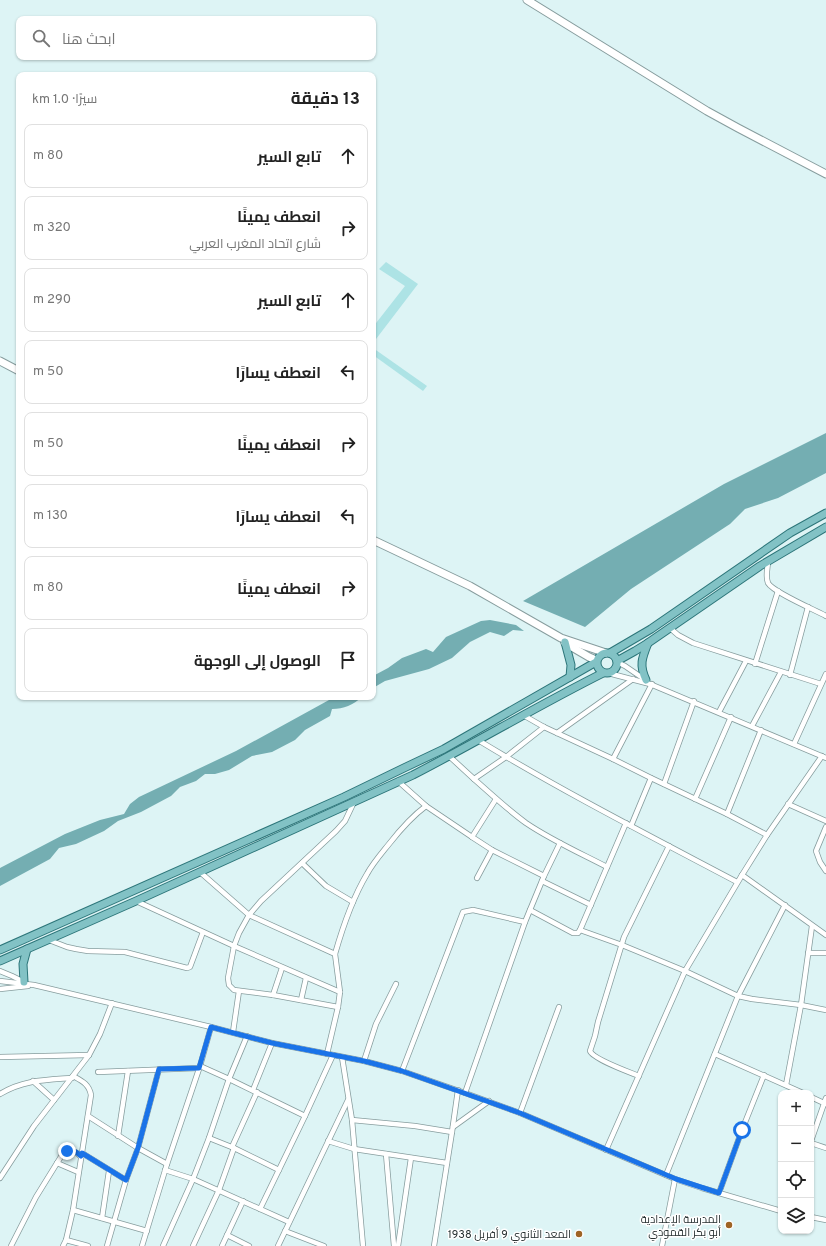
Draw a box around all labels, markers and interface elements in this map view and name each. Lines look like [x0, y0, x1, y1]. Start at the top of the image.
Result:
search box [16, 16, 376, 60]
icon: search [30, 27, 52, 49]
text: ابحث هنا [62, 31, 116, 50]
text: 13 دقيقة [291, 89, 360, 111]
text: سيرًا · 1.0 km [32, 92, 97, 108]
icon: ahead [337, 145, 359, 167]
text: 80 m [33, 148, 63, 164]
text: تابع السير [258, 149, 321, 168]
text: انعطف يمينًا [237, 209, 321, 228]
icon: right [337, 217, 359, 239]
text: 320 m [33, 220, 71, 236]
text: شارع اتحاد المغرب العربي [189, 237, 321, 253]
icon: ahead [337, 289, 359, 311]
text: 290 m [33, 292, 71, 308]
text: تابع السير [258, 293, 321, 312]
icon: left [337, 361, 359, 383]
text: 50 m [33, 364, 63, 380]
text: انعطف يسارًا [235, 365, 321, 384]
icon: right [337, 433, 359, 455]
text: 50 m [33, 436, 63, 452]
text: انعطف يمينًا [237, 437, 321, 456]
icon: left [337, 505, 359, 527]
text: 130 m [33, 508, 68, 524]
text: انعطف يسارًا [235, 509, 321, 528]
icon: right [337, 577, 359, 599]
text: 80 m [33, 580, 63, 596]
text: انعطف يمينًا [237, 581, 321, 600]
icon: arrive [337, 649, 359, 671]
text: الوصول إلى الوجهة [194, 653, 321, 672]
map controls [778, 1090, 814, 1234]
button: + [778, 1090, 814, 1126]
route start [733, 1121, 751, 1139]
button: − [778, 1126, 814, 1162]
route end [58, 1142, 76, 1160]
button: locate [778, 1162, 814, 1198]
button: layers [778, 1198, 814, 1234]
place label: المدرسة الإعدادية أبو بكر القمودي [641, 1213, 721, 1241]
marker: المدرسة الإعدادية أبو بكر القمودي [724, 1220, 734, 1230]
place label: المعد الثانوي 9 أفريل 1938 [448, 1227, 571, 1243]
marker: المعد الثانوي 9 أفريل 1938 [574, 1229, 584, 1239]

